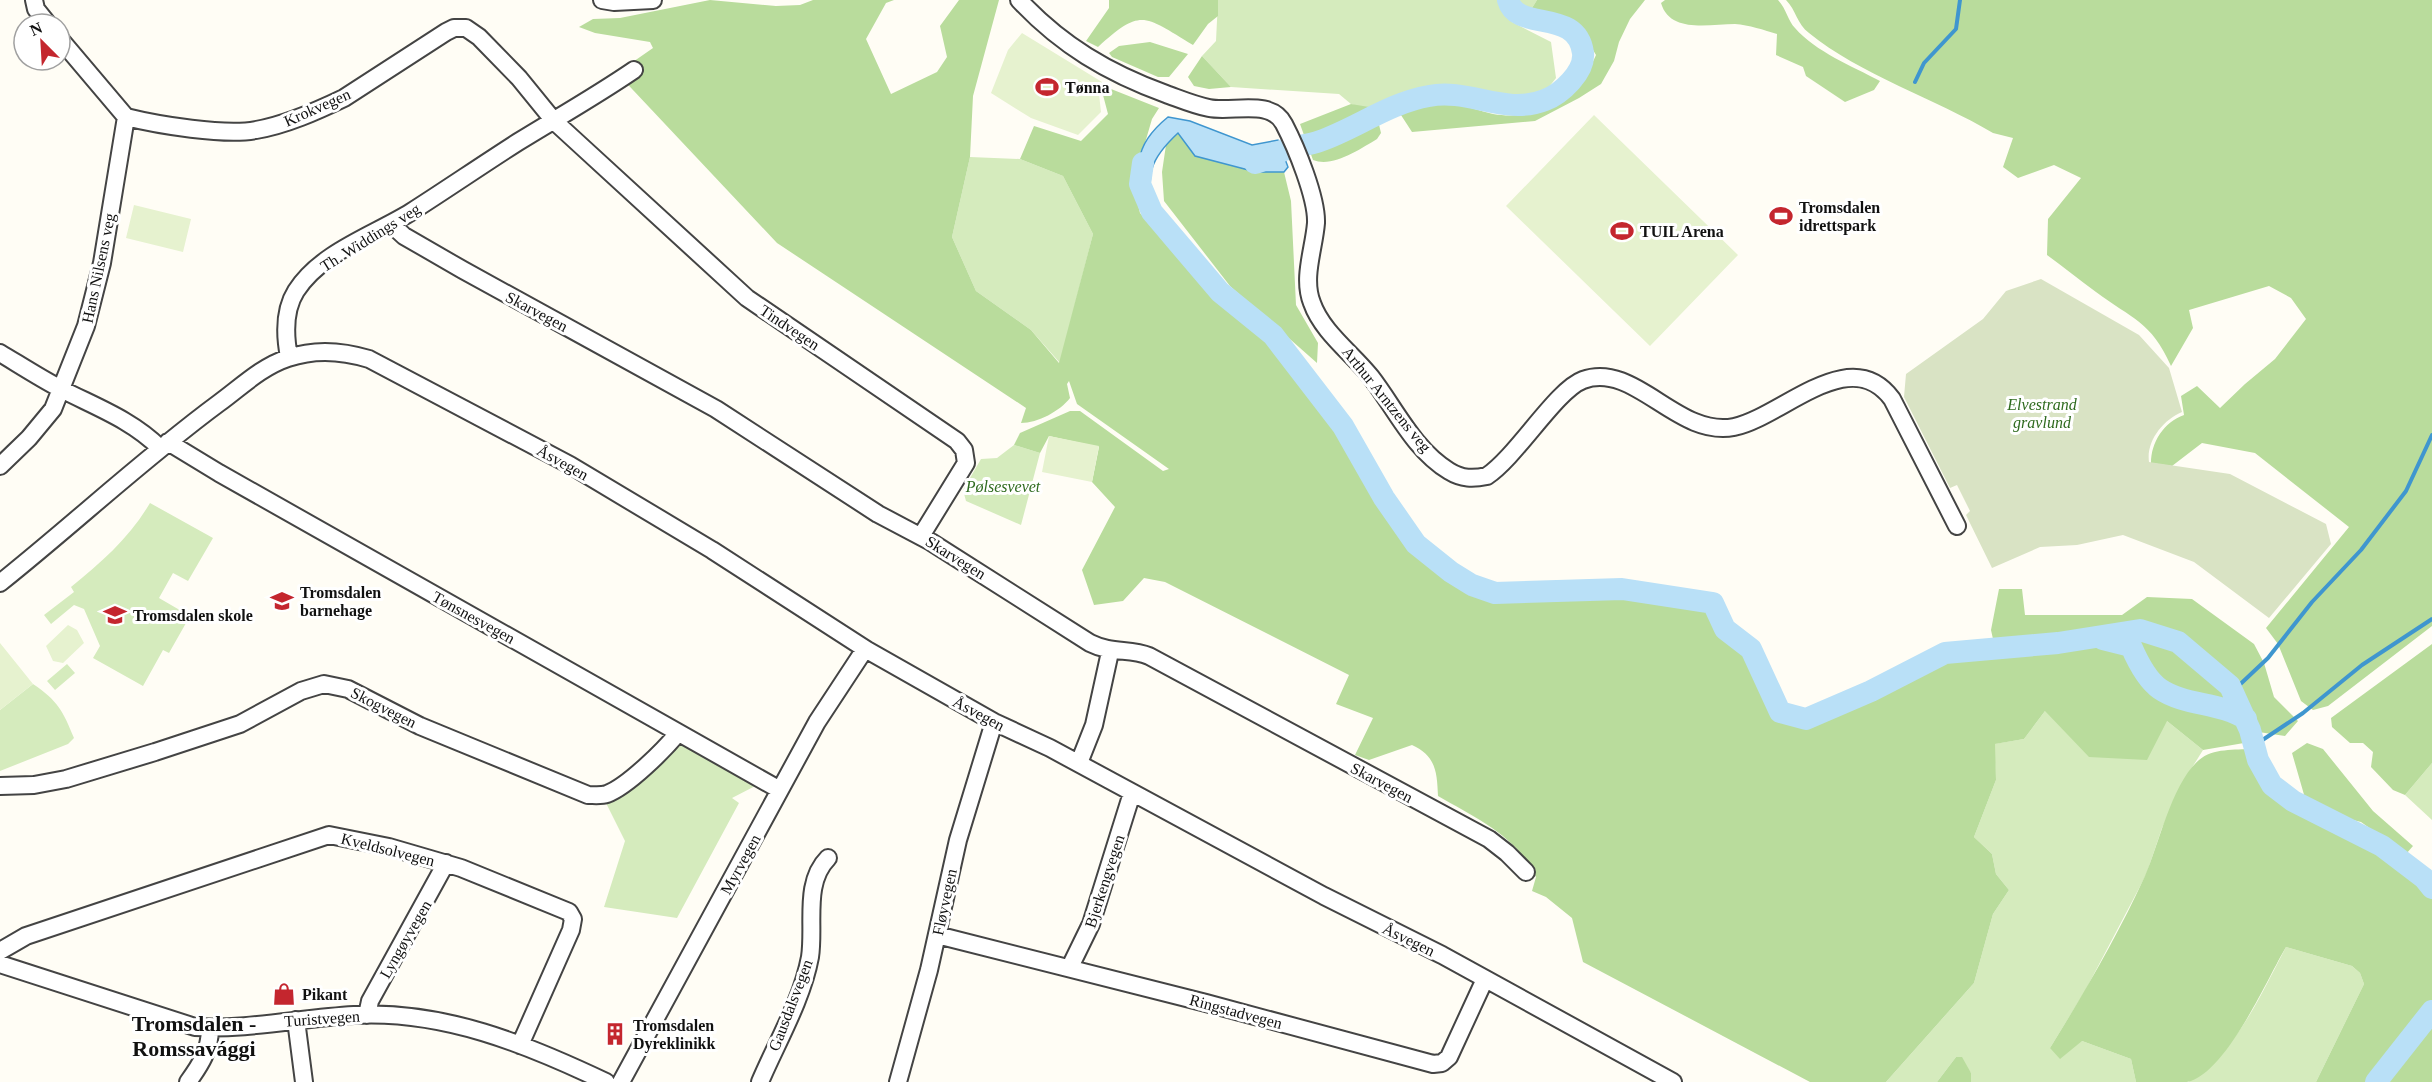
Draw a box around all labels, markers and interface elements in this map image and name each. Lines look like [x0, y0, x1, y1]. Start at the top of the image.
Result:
north arrow [12, 12, 72, 72]
text: N [27, 18, 45, 39]
sports icon: Tønna [1034, 74, 1060, 100]
place label: Tønna [1065, 79, 1109, 96]
street label: Krokvegen [281, 85, 354, 131]
place label: Tromsdalen idrettspark [1799, 199, 1880, 235]
street label: Th. Widdings veg [317, 200, 424, 276]
sports icon: Tromsdalen idrettspark [1768, 203, 1794, 229]
street label: Hans Nilsens veg [79, 212, 119, 325]
sports icon: TUIL Arena [1609, 218, 1635, 244]
place label: TUIL Arena [1640, 223, 1724, 240]
street label: Skarvegen [502, 288, 571, 336]
street label: Tindvegen [756, 301, 823, 354]
street label: Arthur Arntzens veg [1338, 343, 1434, 456]
park label: Elvestrand gravlund [2006, 396, 2078, 432]
street label: Åsvegen [534, 441, 591, 484]
park label: Pølsesvevet [965, 478, 1041, 495]
street label: Skarvegen [922, 532, 989, 583]
place label: Tromsdalen barnehage [300, 584, 381, 620]
school or university icon: Tromsdalen barnehage [269, 588, 295, 614]
street label: Tønsnesvegen [429, 588, 518, 648]
school or university icon: Tromsdalen skole [102, 602, 128, 628]
place label: Tromsdalen skole [133, 607, 253, 624]
street label: Skogvegen [348, 684, 419, 732]
street label: Åsvegen [950, 693, 1007, 735]
street label: Skarvegen [1347, 759, 1416, 807]
street label: Kveldsolvegen [339, 830, 437, 870]
street label: Myrvegen [717, 831, 765, 898]
street label: Bjerkengvegen [1081, 832, 1128, 930]
street label: Fløyvegen [929, 867, 961, 937]
street label: Lyngøyvegen [376, 897, 435, 982]
street label: Åsvegen [1379, 920, 1438, 960]
street label: Gausdalsvegen [765, 957, 817, 1054]
shop icon: Pikant [271, 981, 297, 1007]
place label: Pikant [302, 986, 348, 1003]
street label: Ringstadvegen [1187, 991, 1284, 1033]
street label: Turistvegen [284, 1007, 361, 1031]
district label: Tromsdalen - Romssavággi [132, 1011, 256, 1061]
place label: Tromsdalen Dyreklinikk [633, 1017, 716, 1053]
building icon: Tromsdalen Dyreklinikk [602, 1021, 628, 1047]

